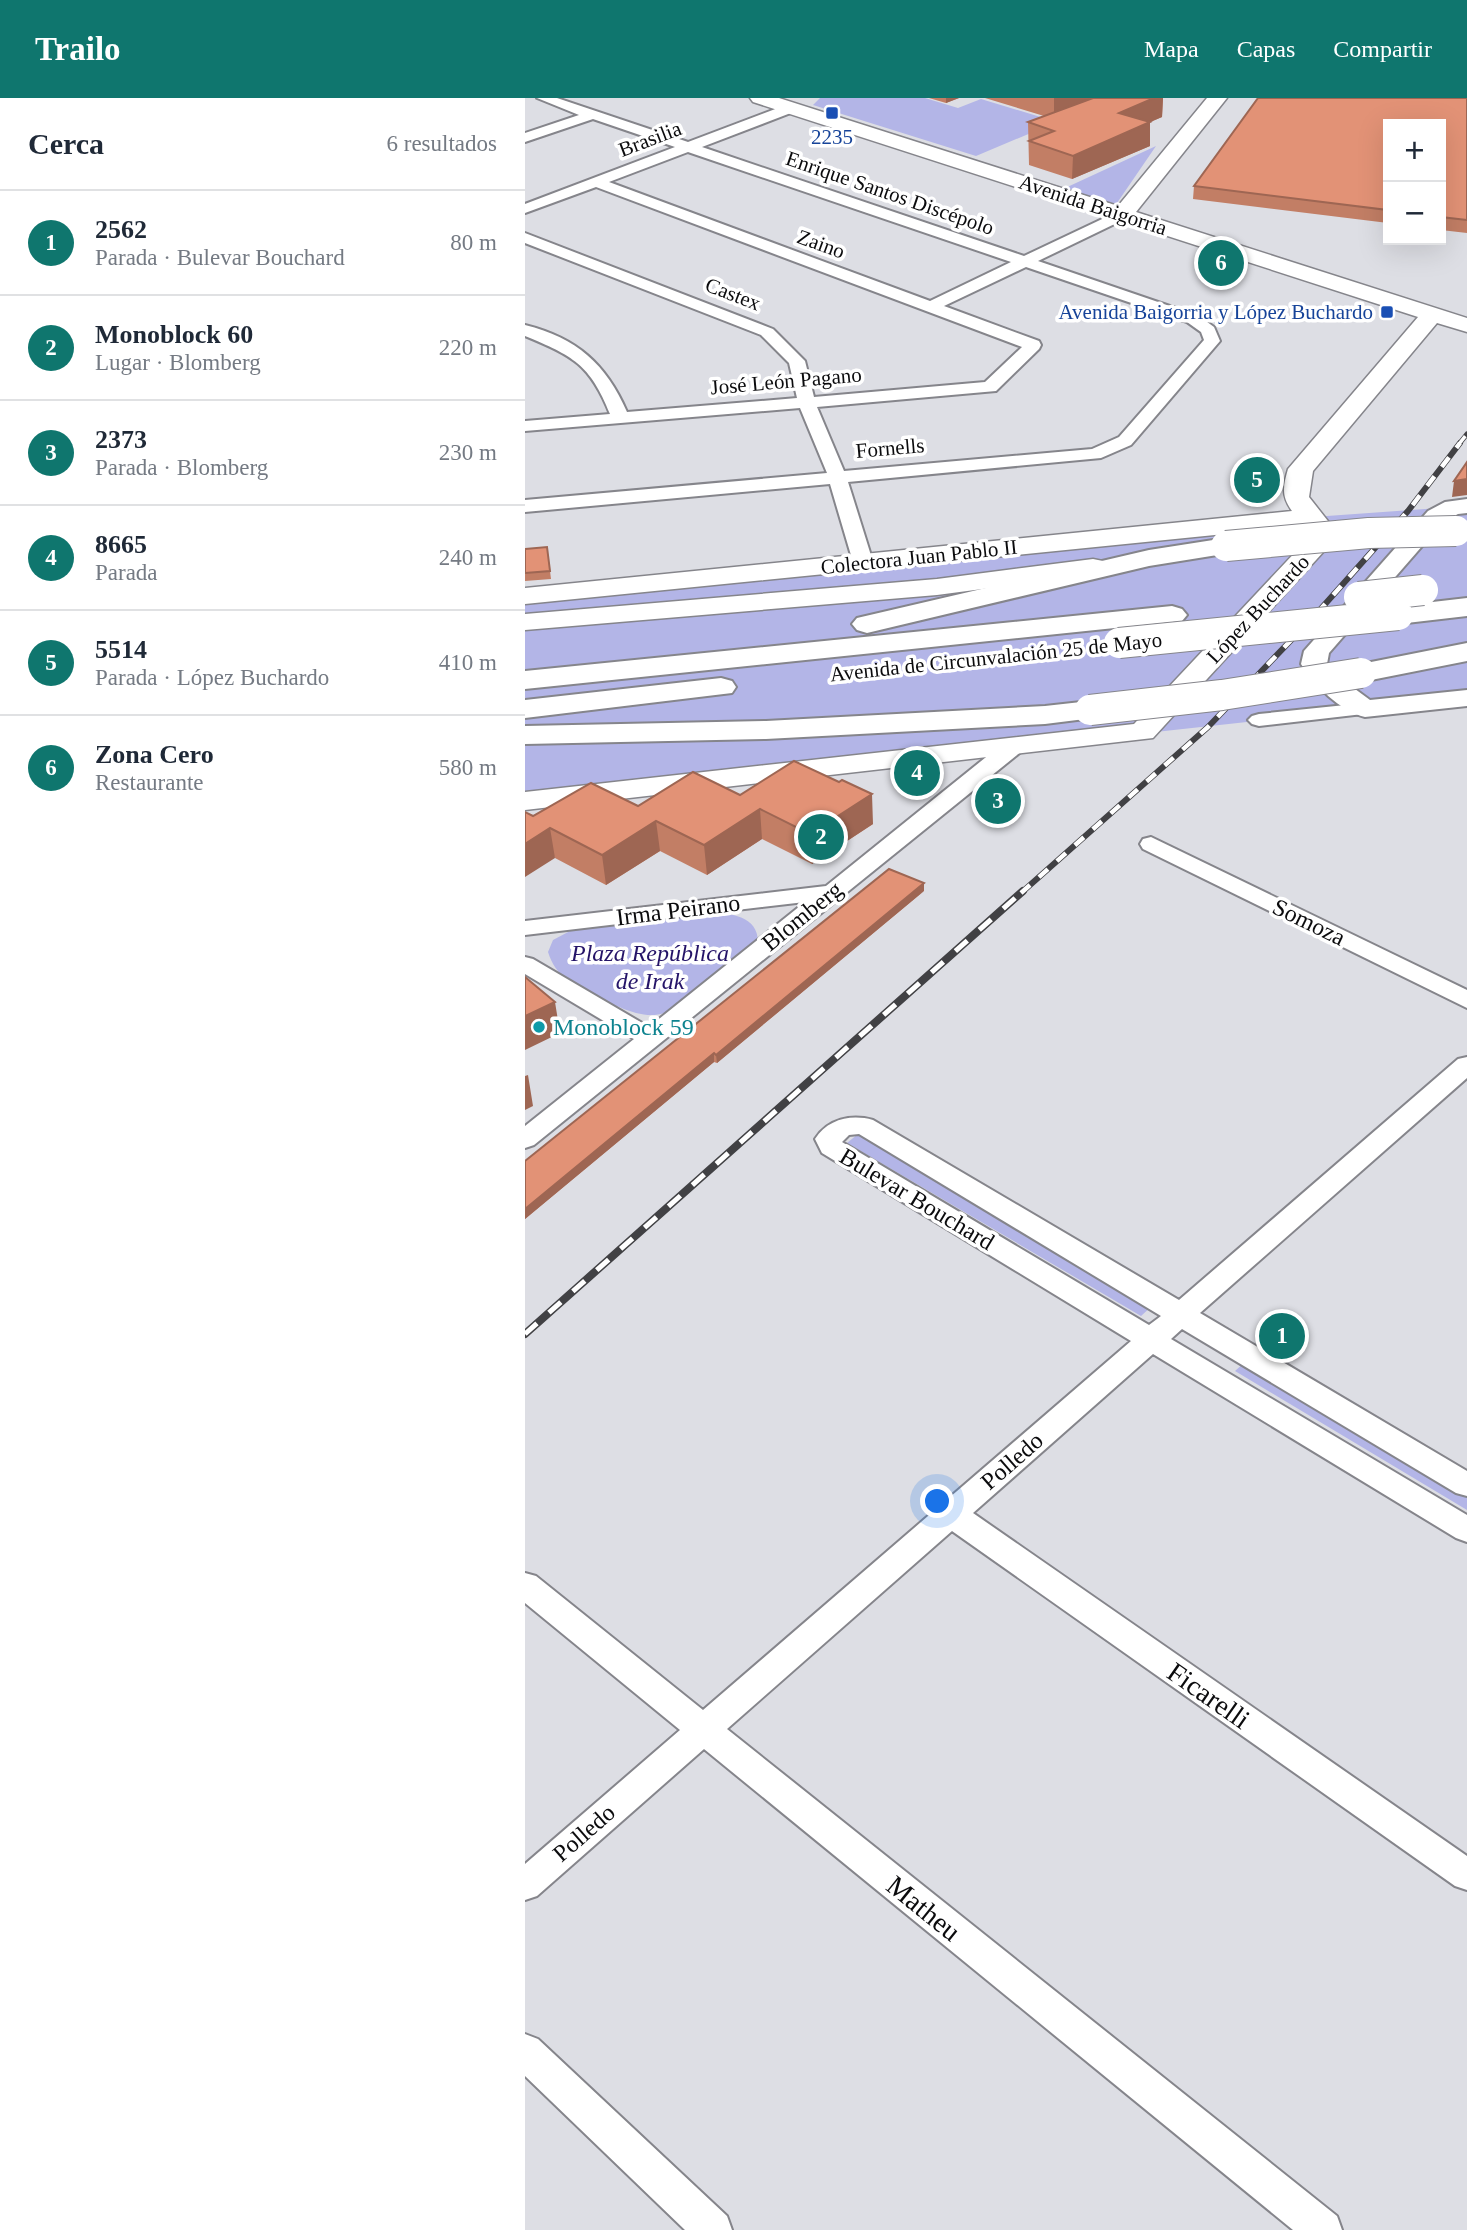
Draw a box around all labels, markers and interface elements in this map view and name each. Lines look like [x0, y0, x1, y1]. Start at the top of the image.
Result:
text: Trailo [35, 31, 121, 67]
text: Mapa [1144, 36, 1199, 62]
text: Capas [1237, 36, 1295, 62]
text: Compartir [1333, 36, 1432, 62]
marker: 2235 [824, 105, 840, 121]
street label: Brasilia [615, 116, 685, 162]
map controls [1383, 119, 1446, 245]
button: + [1383, 119, 1446, 182]
place label: 2235 [811, 125, 853, 149]
text: Cerca [28, 127, 104, 160]
text: 6 resultados [386, 131, 497, 156]
street label: Enrique Santos Discépolo [783, 146, 997, 240]
street label: Avenida Baigorria [1016, 170, 1171, 240]
button: − [1383, 182, 1446, 245]
text: 2562 [95, 215, 147, 244]
street label: Zaino [794, 224, 848, 264]
text: 1 [45, 230, 57, 255]
text: 80 m [450, 230, 497, 255]
pin: 6 [1198, 237, 1244, 289]
text: Parada · Bulevar Bouchard [95, 245, 345, 270]
street label: Castex [702, 273, 764, 316]
place label: Avenida Baigorria y López Buchardo [1059, 300, 1373, 324]
marker: Avenida Baigorria y López Buchardo [1379, 304, 1395, 320]
text: Monoblock 60 [95, 320, 253, 349]
text: 2 [45, 335, 57, 360]
text: 220 m [439, 335, 497, 360]
text: Lugar · Blomberg [95, 350, 261, 375]
street label: José León Pagano [709, 362, 863, 400]
text: 2373 [95, 425, 147, 454]
street label: Fornells [855, 433, 925, 463]
text: 3 [45, 440, 57, 465]
text: 230 m [439, 440, 497, 465]
pin: 5 [1234, 454, 1280, 506]
text: Parada · Blomberg [95, 455, 268, 480]
text: 8665 [95, 530, 147, 559]
street label: Colectora Juan Pablo II [819, 535, 1019, 579]
text: 4 [45, 545, 57, 570]
text: 240 m [439, 545, 497, 570]
street label: López Buchardo [1202, 550, 1314, 668]
text: Parada [95, 560, 158, 585]
street label: Avenida de Circunvalación 25 de Mayo [829, 628, 1163, 686]
text: 5514 [95, 635, 147, 664]
text: 5 [45, 650, 57, 675]
text: 410 m [439, 650, 497, 675]
text: Parada · López Buchardo [95, 665, 329, 690]
text: Zona Cero [95, 740, 214, 769]
pin: 4 [894, 747, 940, 799]
text: 6 [45, 755, 57, 780]
text: 580 m [439, 755, 497, 780]
text: Restaurante [95, 770, 204, 795]
pin: 3 [975, 775, 1021, 827]
pin: 2 [798, 811, 844, 863]
street label: Blomberg [757, 876, 847, 956]
street label: Irma Peirano [615, 890, 741, 930]
street label: Somoza [1269, 893, 1350, 951]
park label: Plaza República de Irak [570, 940, 729, 994]
place label: Monoblock 59 [553, 1014, 694, 1040]
marker: Monoblock 59 [531, 1019, 547, 1035]
street label: Bulevar Bouchard [835, 1143, 999, 1255]
pin: 1 [1259, 1310, 1305, 1362]
street label: Polledo [976, 1427, 1048, 1495]
your location [920, 1484, 954, 1518]
street label: Ficarelli [1162, 1656, 1256, 1735]
street label: Polledo [548, 1799, 620, 1867]
street label: Matheu [881, 1869, 967, 1947]

